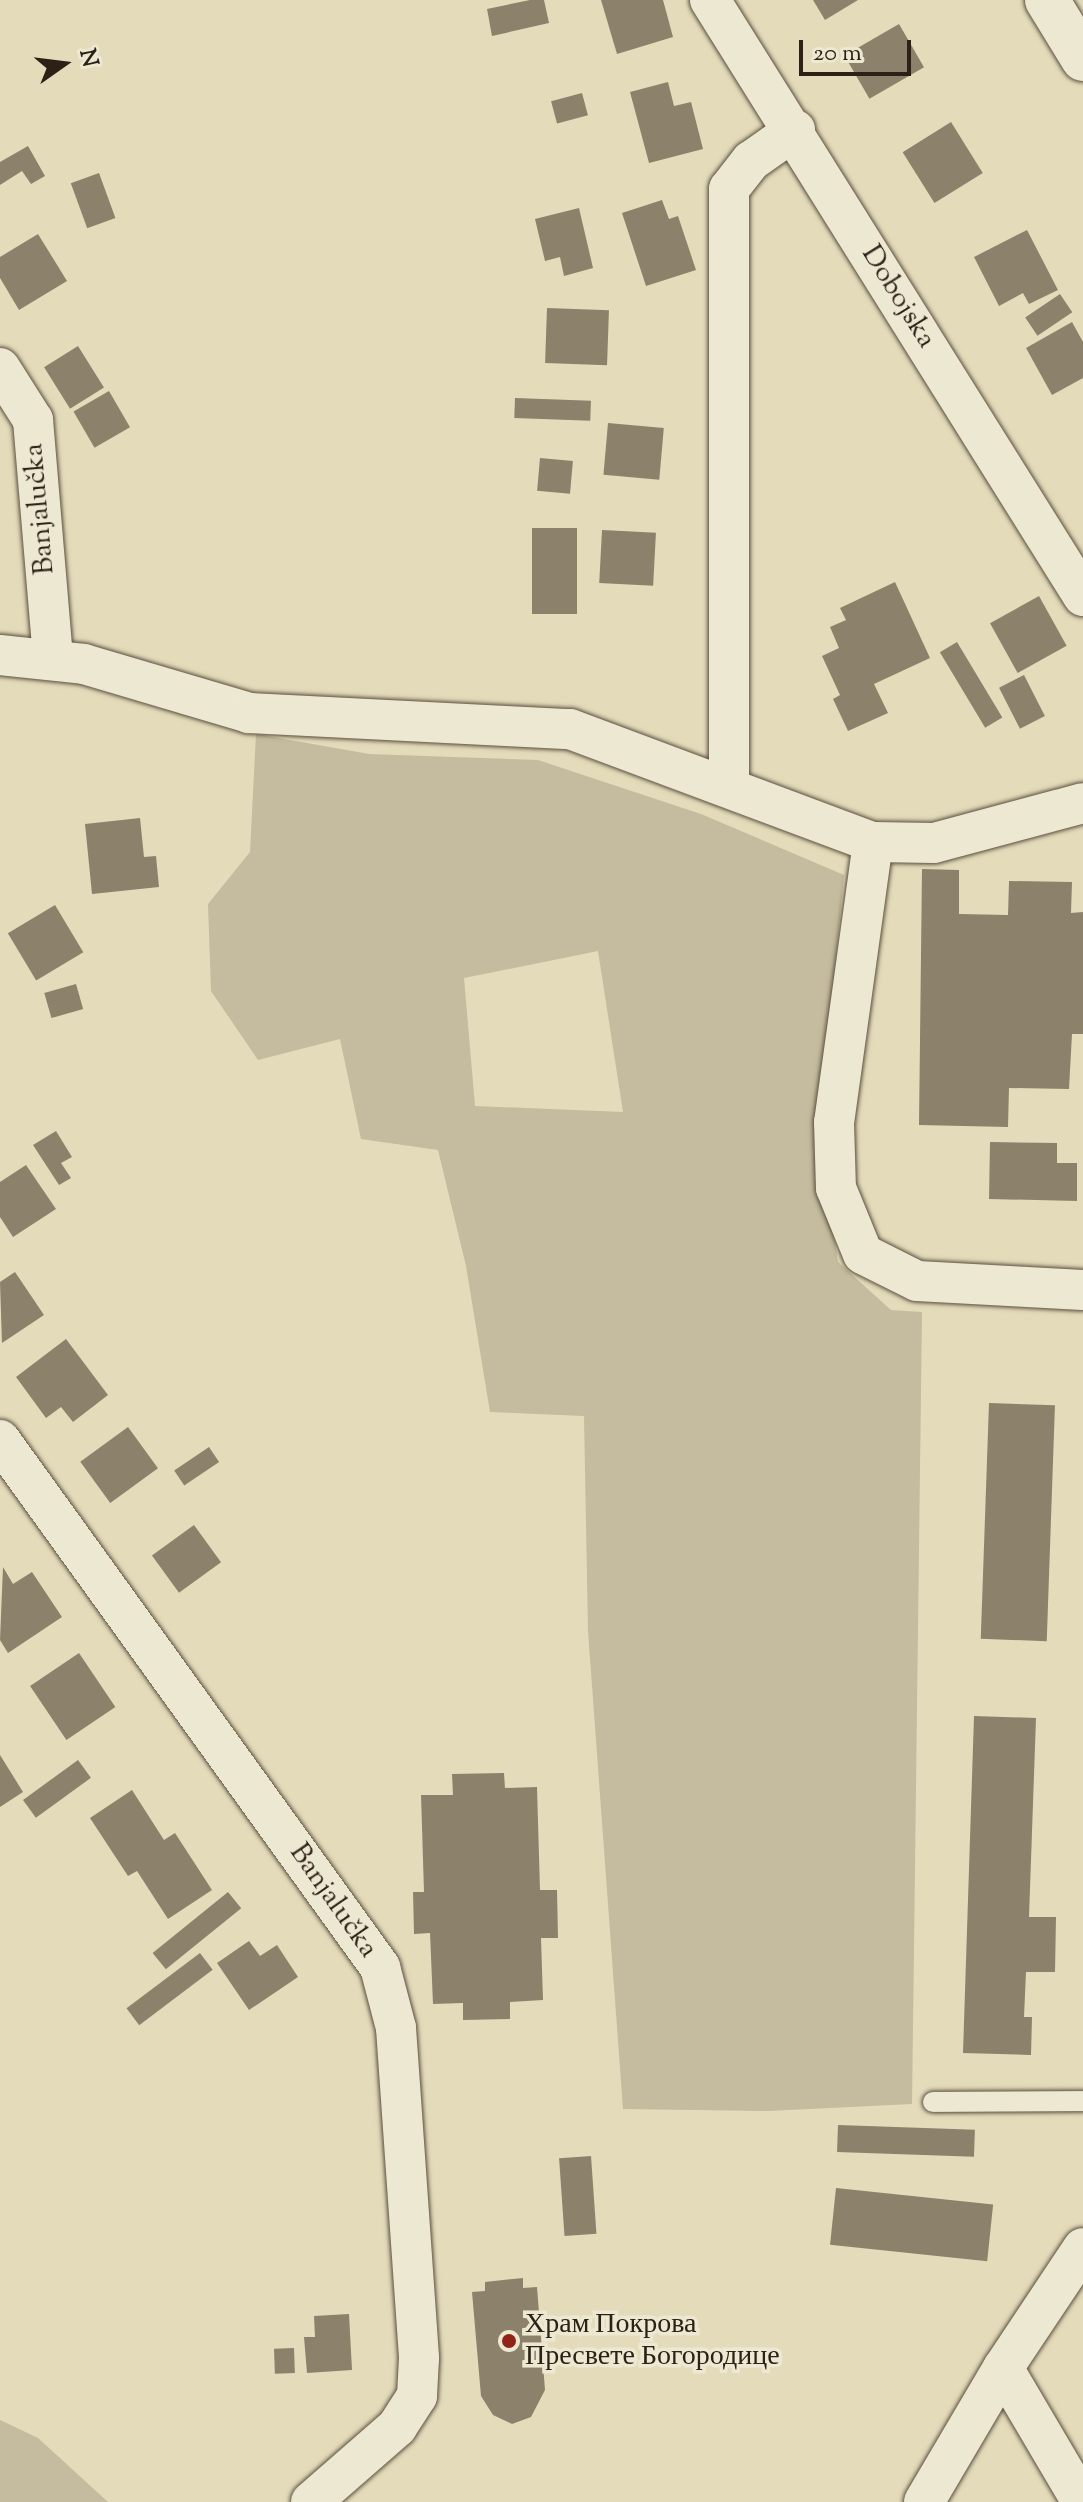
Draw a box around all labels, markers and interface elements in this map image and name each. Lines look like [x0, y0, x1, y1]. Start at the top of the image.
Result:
north arrow [24, 24, 104, 104]
scale bar [803, 24, 915, 74]
text: 20 m [813, 37, 862, 71]
text: N [70, 46, 105, 71]
street label: Dobojska [853, 240, 943, 354]
street label: Banjalučka [18, 442, 62, 576]
street label: Banjalučka [281, 1837, 385, 1965]
place label: Храм Покрова Пресвете Богородице [525, 2308, 780, 2374]
marker: Храм Покрова Пресвете Богородице [500, 2332, 518, 2350]

